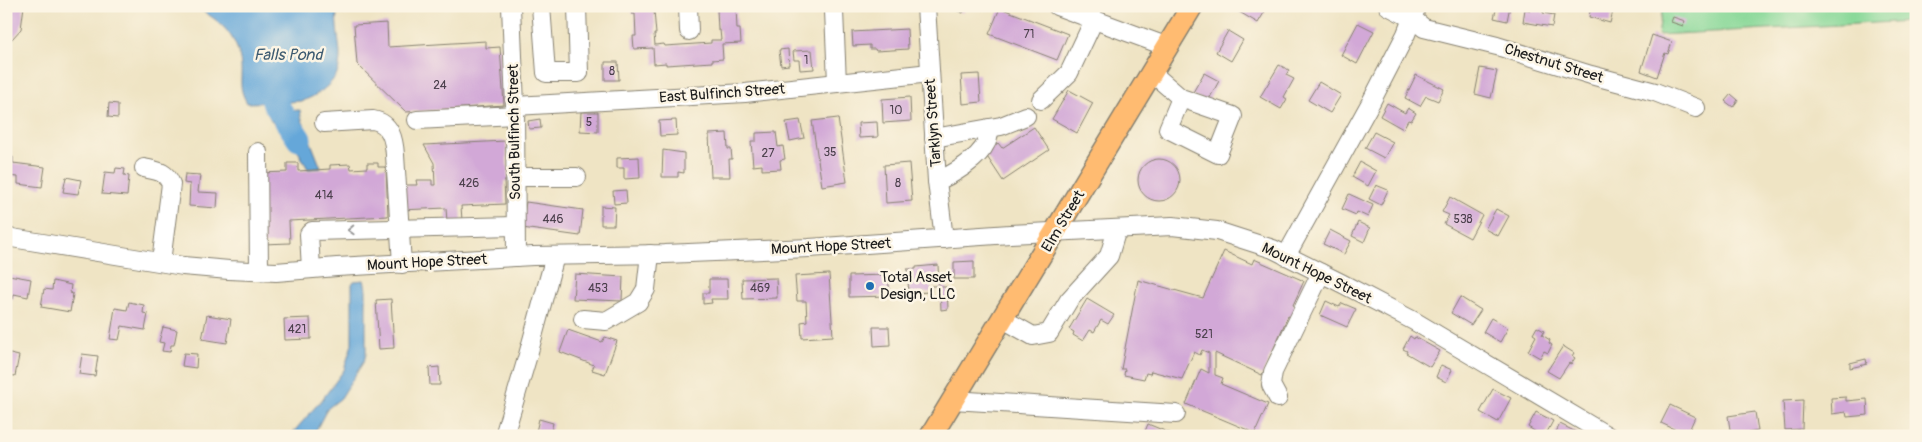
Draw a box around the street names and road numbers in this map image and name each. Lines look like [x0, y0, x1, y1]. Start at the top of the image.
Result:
street label: Chestnut Street [1502, 39, 1607, 88]
street label: South Bulfinch Street [504, 63, 525, 200]
street label: Tarklyn Street [921, 77, 946, 168]
street label: East Bulfinch Street [658, 80, 787, 107]
street label: Elm Street [1038, 186, 1090, 256]
street label: Mount Hope Street [771, 234, 892, 259]
street label: Mount Hope Street [1259, 239, 1376, 309]
street label: Mount Hope Street [367, 250, 488, 275]

